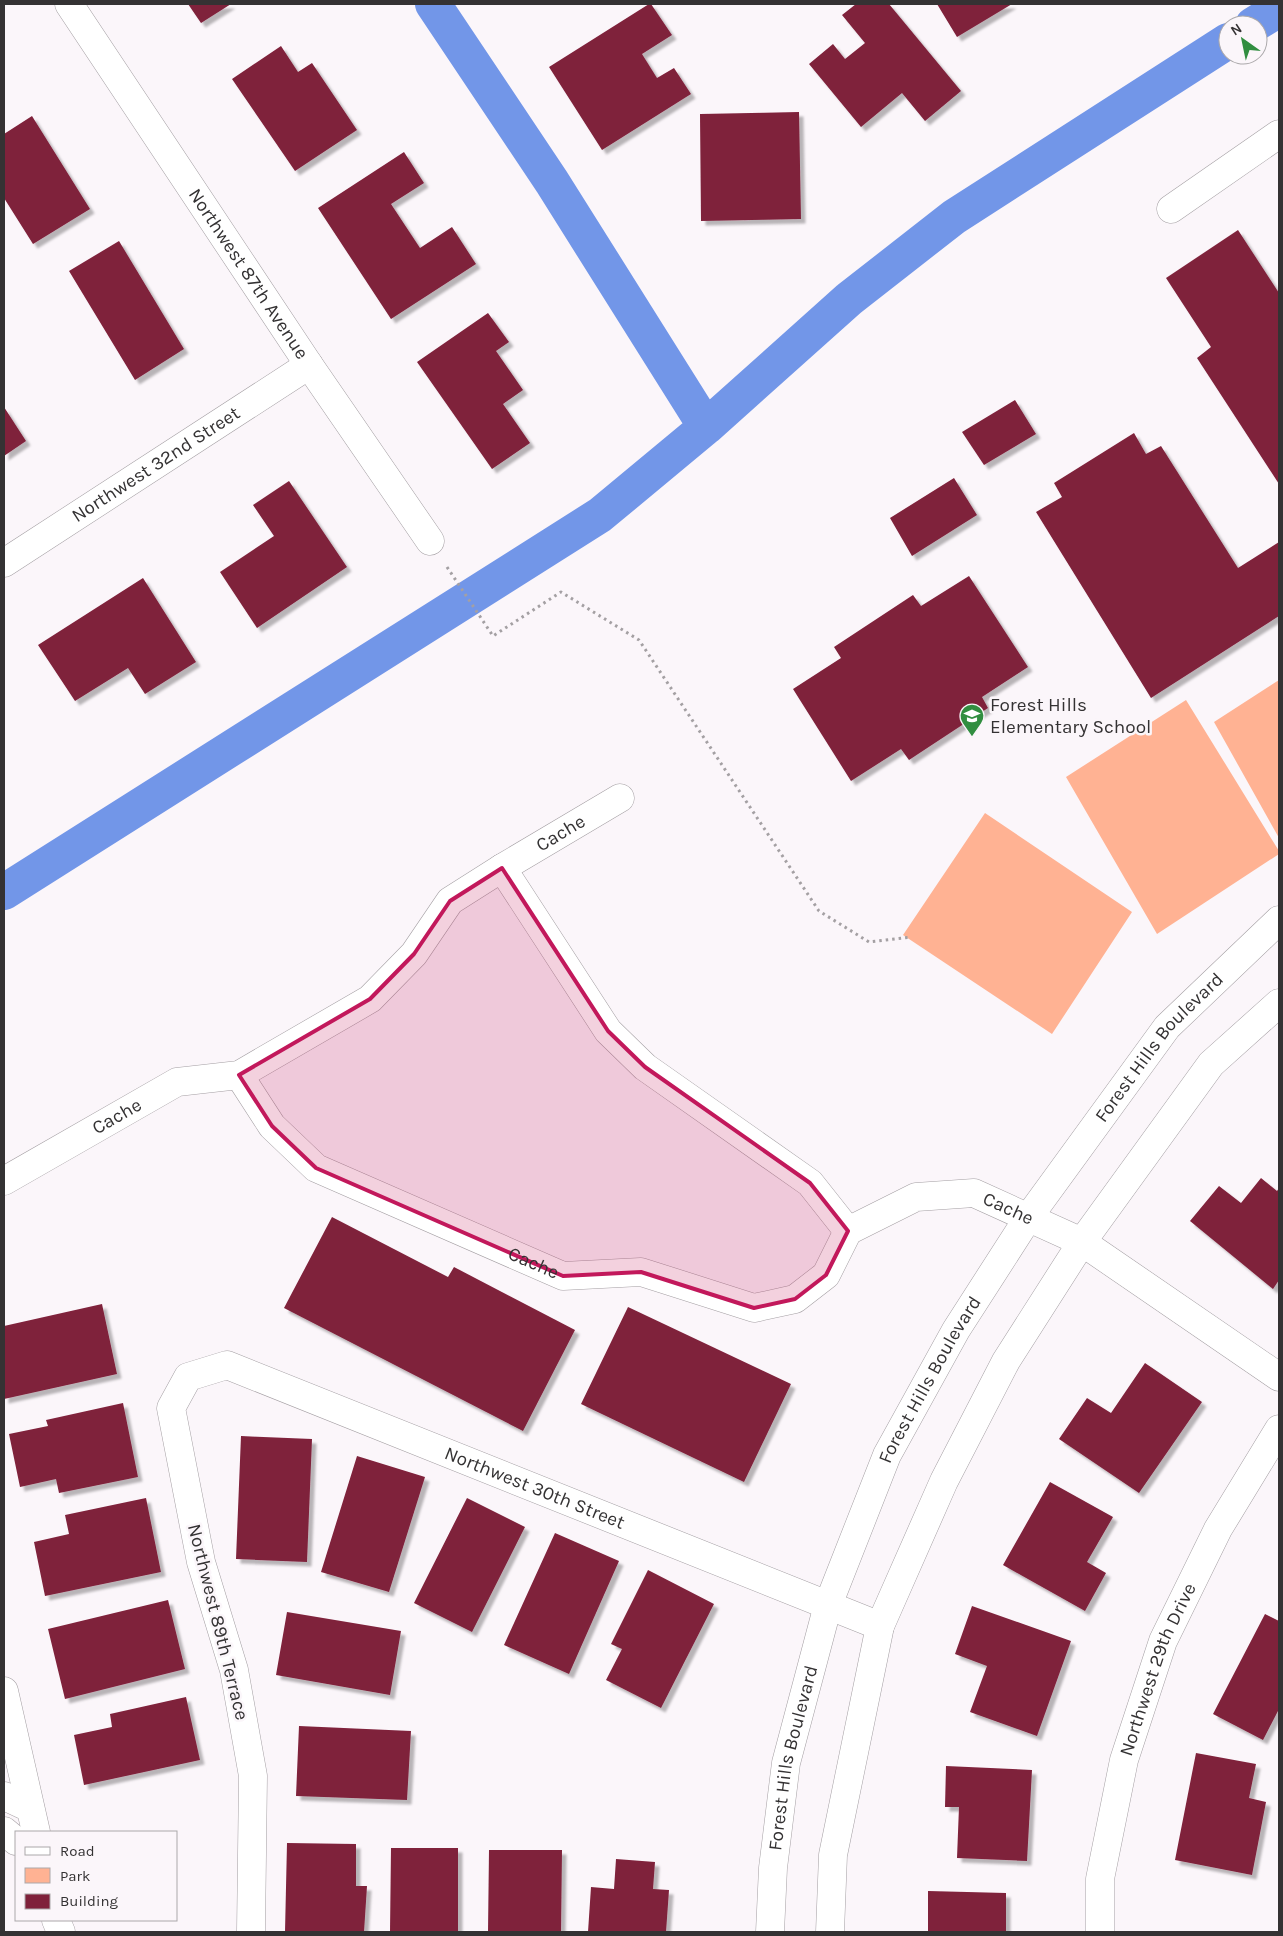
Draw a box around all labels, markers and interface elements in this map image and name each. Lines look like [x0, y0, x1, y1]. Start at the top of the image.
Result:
north arrow [1218, 15, 1268, 65]
text: N [1227, 20, 1245, 39]
street label: Northwest 87th Avenue [184, 184, 313, 363]
street label: Northwest 32nd Street [68, 402, 244, 527]
place label: Forest Hills Elementary School [990, 694, 1151, 738]
school or university icon: Forest Hills Elementary School [959, 703, 985, 737]
street label: Cache [532, 810, 589, 856]
street label: Forest Hills Boulevard [1090, 968, 1228, 1126]
street label: Cache [88, 1094, 145, 1139]
street label: Cache [979, 1188, 1037, 1230]
street label: Cache [505, 1242, 562, 1284]
street label: Forest Hills Boulevard [874, 1292, 986, 1466]
street label: Northwest 30th Street [441, 1442, 628, 1534]
street label: Northwest 89th Terrace [183, 1522, 253, 1722]
street label: Northwest 29th Drive [1115, 1579, 1201, 1759]
street label: Forest Hills Boulevard [764, 1663, 822, 1852]
legend [15, 1831, 178, 1921]
text: Road [60, 1842, 95, 1860]
text: Park [60, 1867, 90, 1885]
text: Building [60, 1892, 118, 1910]

